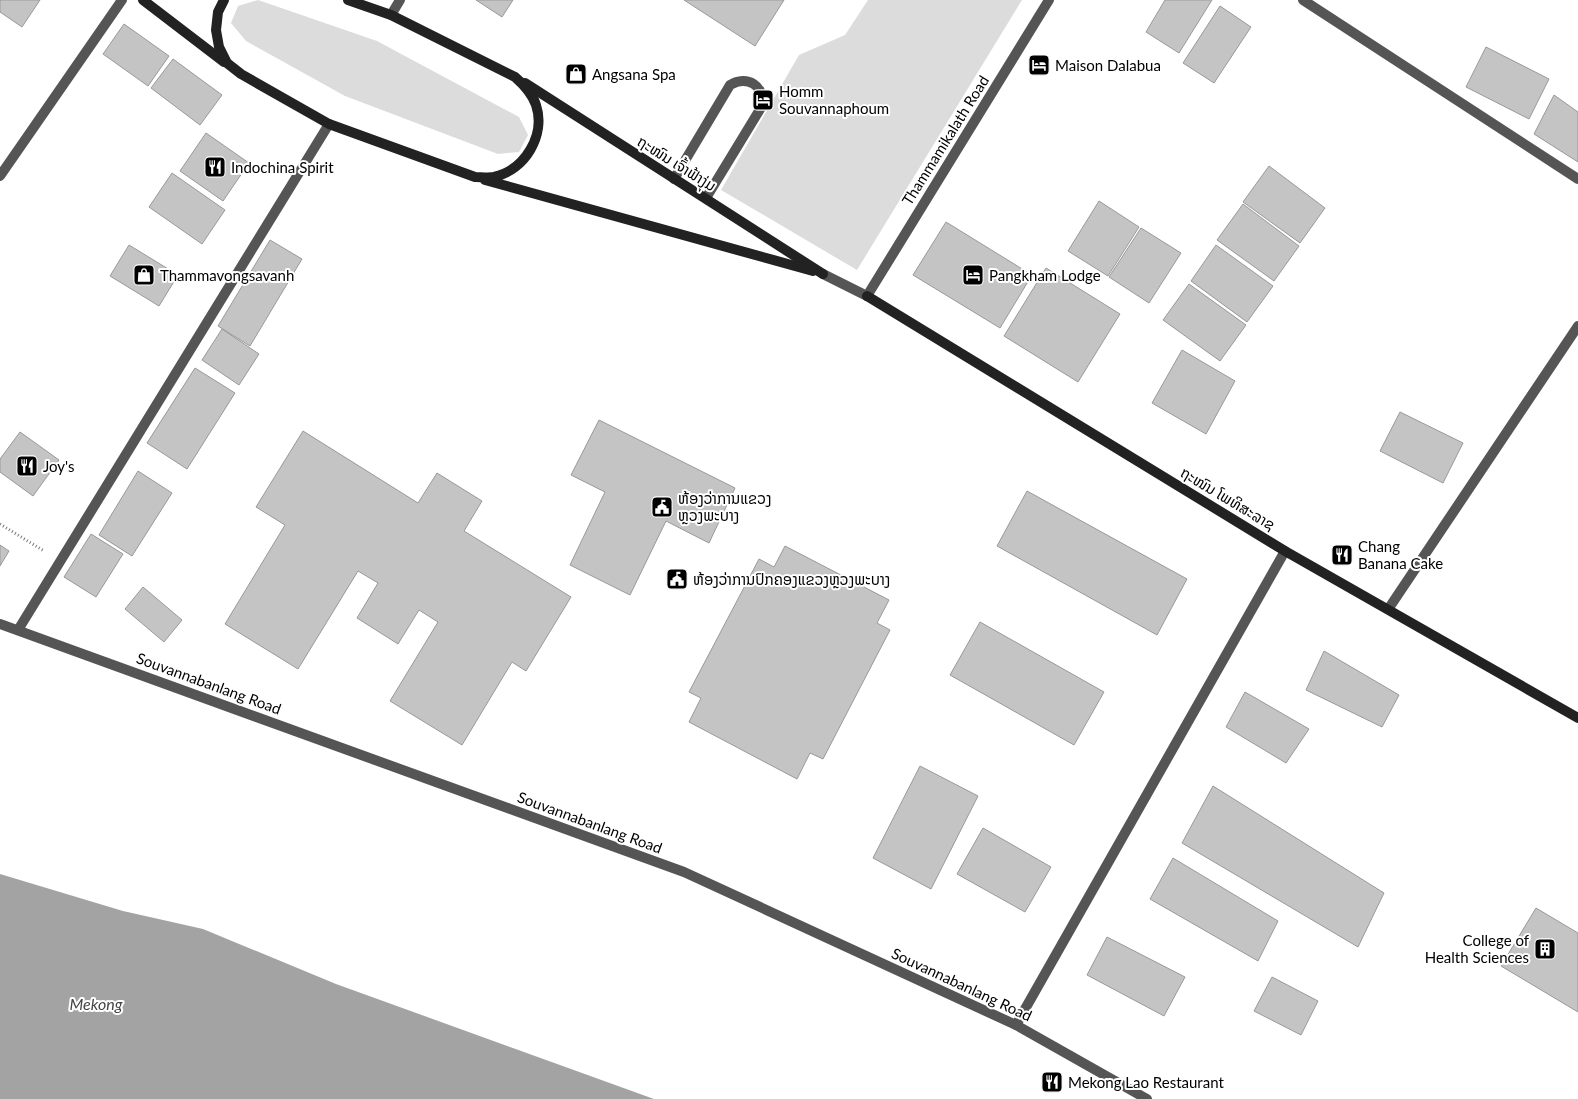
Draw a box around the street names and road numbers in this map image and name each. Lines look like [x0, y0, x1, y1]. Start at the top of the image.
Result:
street label: Thammamikalath Road [898, 72, 992, 208]
street label: ຖະໜົນ ເຈົ້າຟ້າງຸ່ມ [632, 131, 720, 198]
street label: ຖະໜົນ ໂພທິສະລາຊ [1177, 463, 1279, 533]
street label: Souvannabanlang Road [134, 648, 284, 718]
street label: Souvannabanlang Road [515, 787, 665, 857]
street label: Souvannabanlang Road [889, 944, 1035, 1024]

